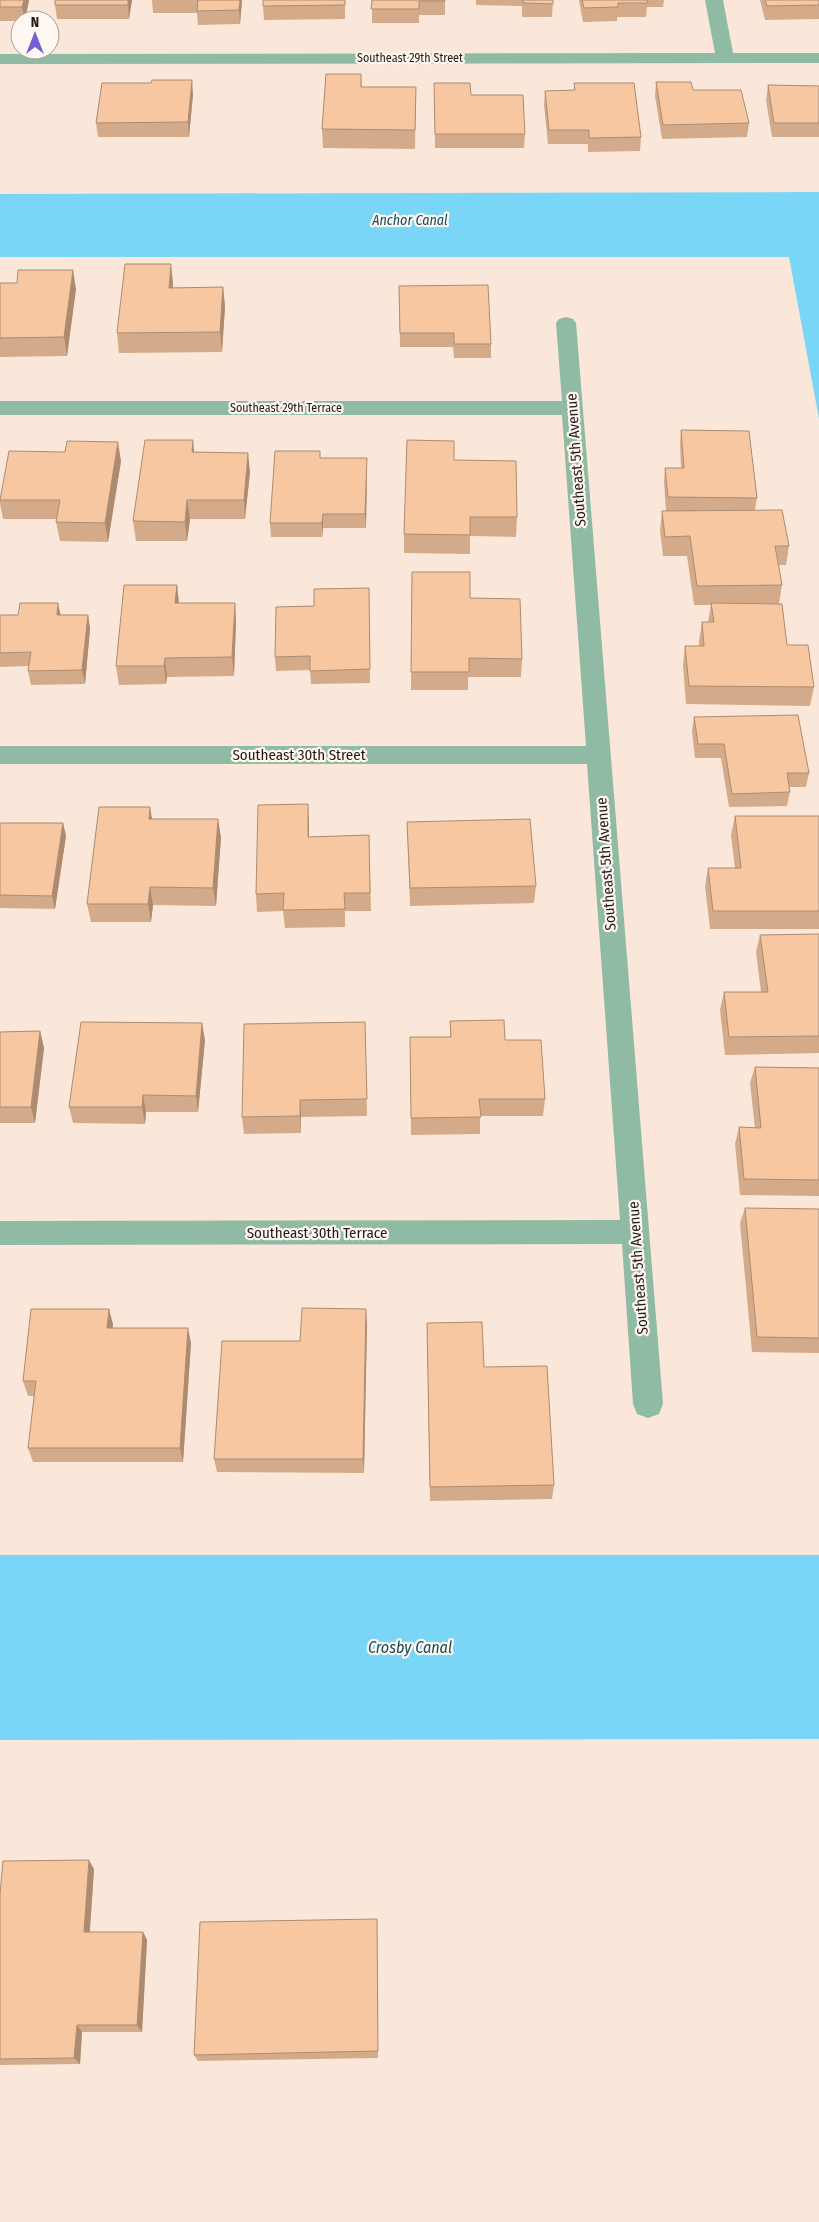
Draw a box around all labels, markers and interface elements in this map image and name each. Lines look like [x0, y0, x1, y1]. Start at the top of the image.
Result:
north arrow [10, 10, 60, 60]
text: N [31, 14, 39, 31]
street label: Southeast 29th Street [357, 51, 463, 65]
water label: Anchor Canal [371, 212, 448, 229]
street label: Southeast 5th Avenue [562, 393, 590, 527]
street label: Southeast 29th Terrace [230, 401, 342, 415]
street label: Southeast 30th Street [232, 746, 366, 764]
street label: Southeast 5th Avenue [592, 797, 620, 931]
street label: Southeast 5th Avenue [624, 1201, 652, 1335]
street label: Southeast 30th Terrace [247, 1224, 387, 1242]
water label: Crosby Canal [368, 1638, 452, 1657]

